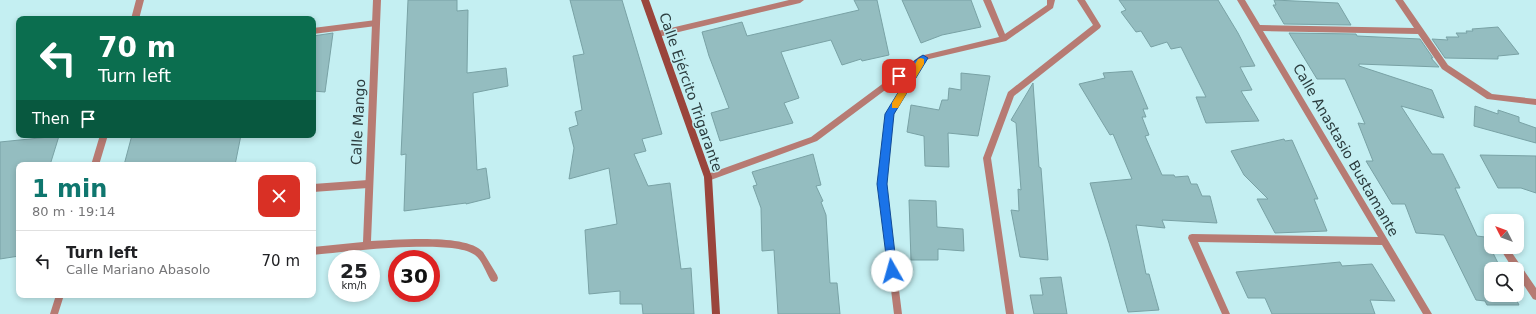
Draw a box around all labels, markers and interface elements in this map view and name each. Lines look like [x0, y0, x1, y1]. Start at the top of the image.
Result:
street label: Calle Ejército Trigarante [656, 10, 726, 174]
text: 70 m [98, 31, 176, 64]
icon: left [32, 32, 84, 84]
pin [882, 59, 916, 93]
street label: Calle Anastasio Bustamante [1290, 61, 1402, 239]
text: Turn left [98, 65, 171, 86]
icon: arrive [888, 65, 910, 87]
street label: Calle Mango [348, 79, 368, 165]
icon: arrive [77, 108, 99, 130]
text: Then [32, 110, 69, 128]
text: 1 min [32, 175, 107, 203]
button: close [258, 175, 300, 217]
text: 80 m · 19:14 [32, 204, 115, 219]
north arrow [1484, 214, 1524, 254]
map controls [1484, 214, 1524, 302]
text: Turn left [66, 244, 138, 262]
icon: left [32, 250, 54, 272]
speed limit sign: 30 [388, 250, 440, 302]
position arrow [871, 250, 913, 292]
text: 70 m [262, 252, 300, 270]
text: 25 [340, 259, 368, 283]
text: Calle Mariano Abasolo [66, 262, 210, 277]
button: search [1484, 262, 1524, 302]
text: km/h [341, 280, 367, 291]

